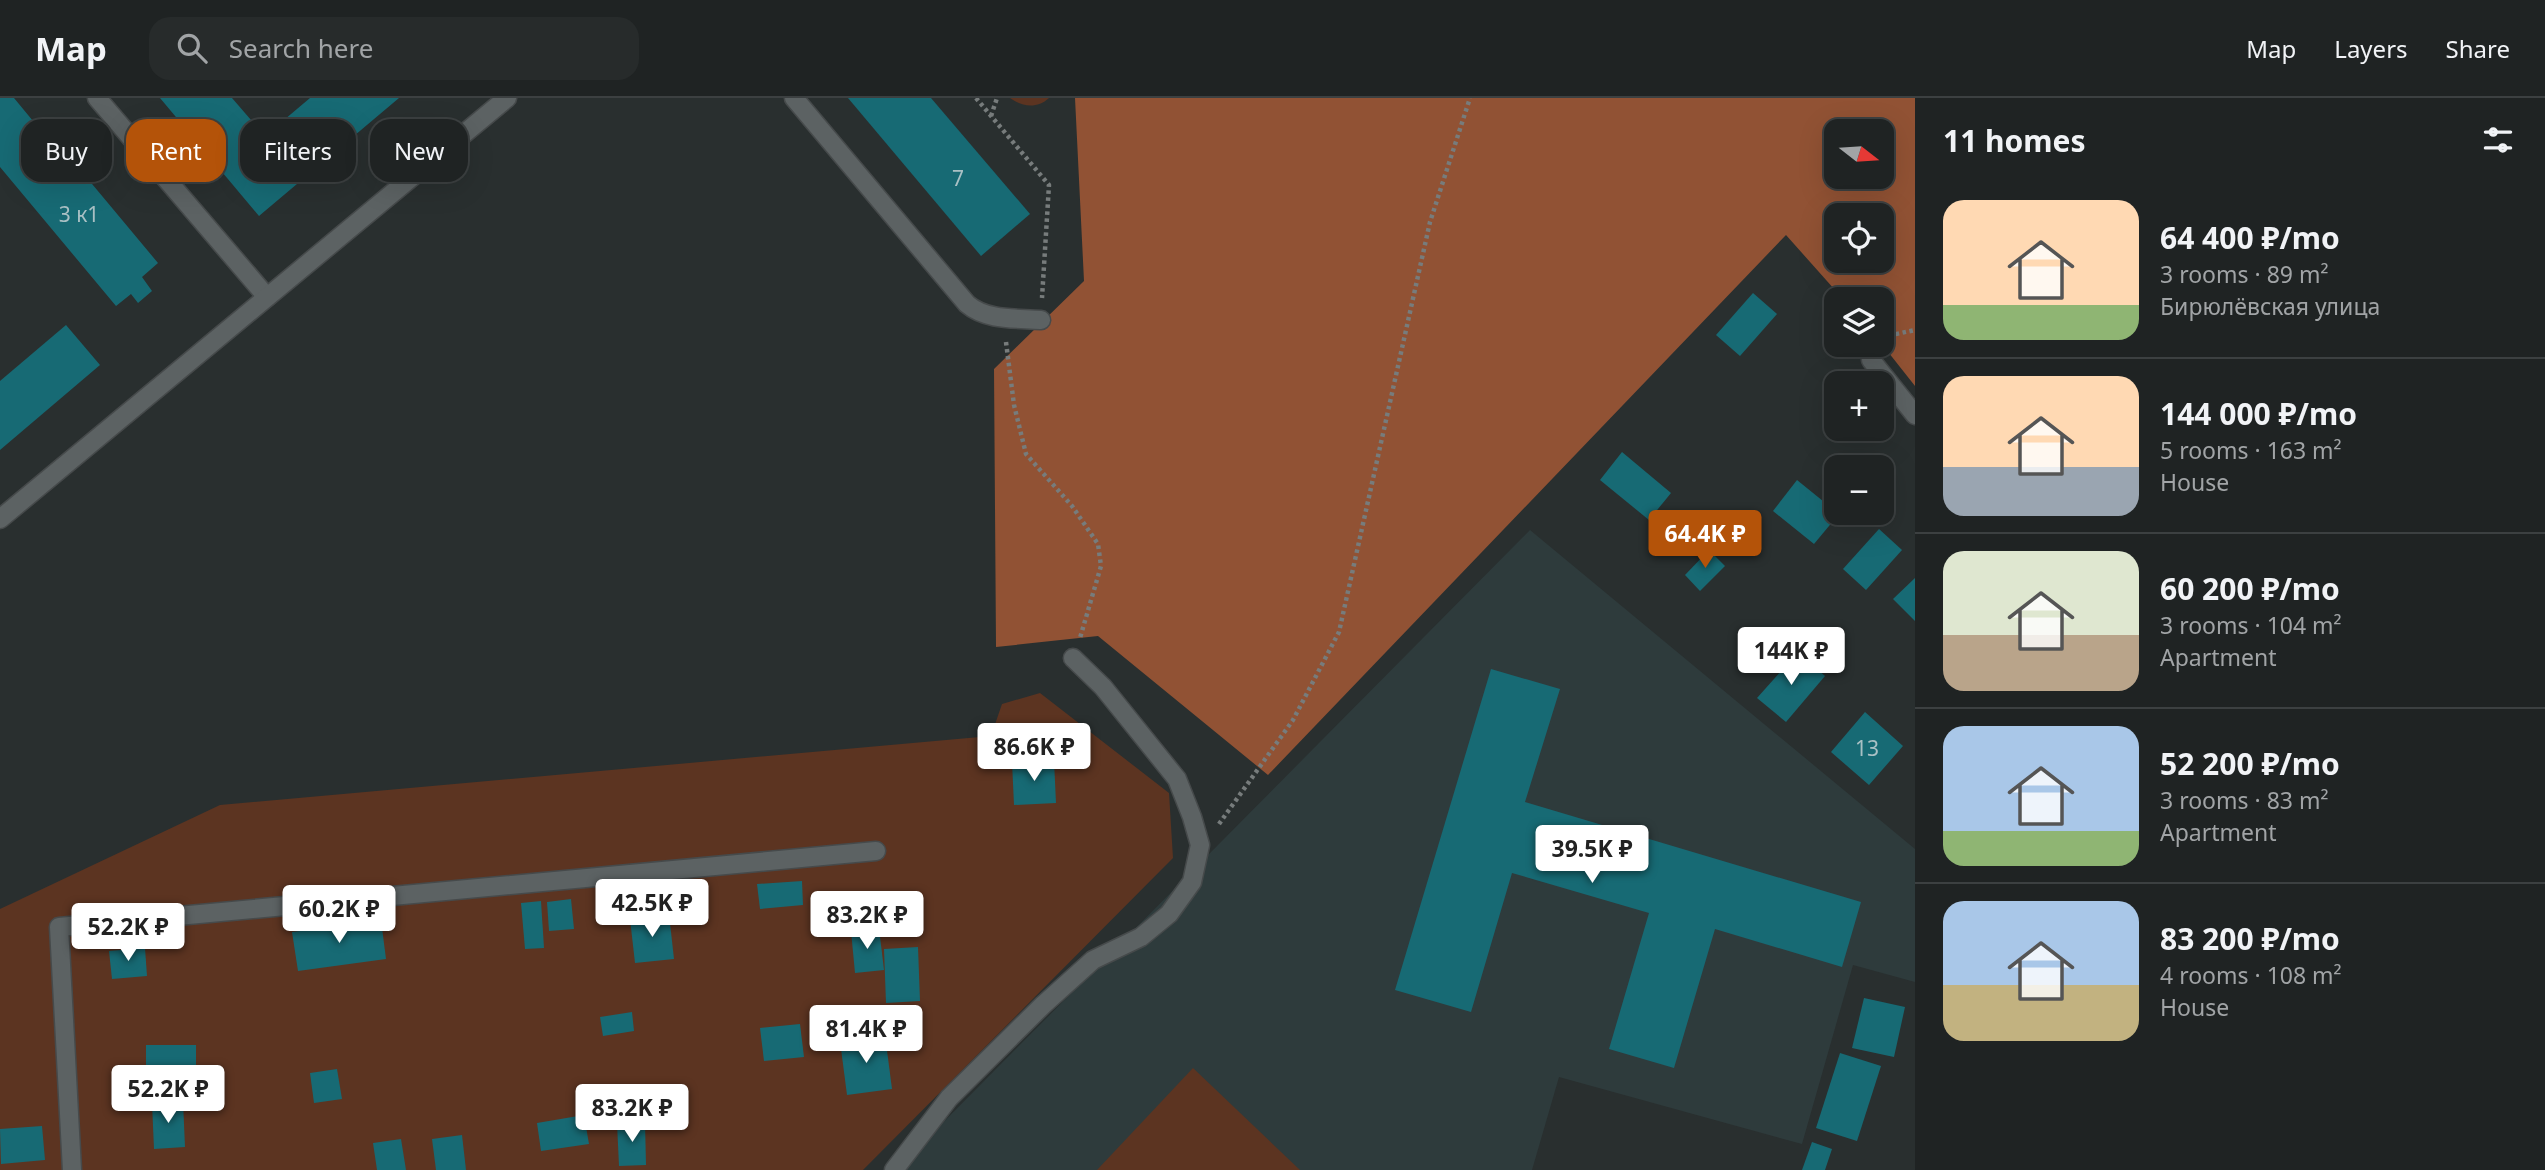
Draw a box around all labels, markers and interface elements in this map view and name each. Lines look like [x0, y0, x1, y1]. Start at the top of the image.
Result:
search box [149, 17, 639, 80]
text: Map [35, 26, 107, 71]
icon: search [173, 29, 211, 67]
text: Search here [229, 30, 373, 66]
text: Map [2246, 32, 2296, 65]
text: Layers [2334, 32, 2408, 65]
text: Share [2446, 32, 2510, 65]
chip: Buy [21, 119, 112, 182]
chip: Rent [126, 119, 226, 182]
chip: Filters [240, 119, 356, 182]
chip: New [370, 119, 468, 182]
north arrow [1824, 119, 1894, 189]
map controls [1824, 119, 1894, 525]
text: 11 homes [1943, 120, 2086, 161]
icon: filters [2479, 121, 2517, 159]
house number: 7 [952, 164, 964, 192]
house number: 3 к1 [59, 200, 99, 228]
button: locate [1824, 203, 1894, 273]
text: 64 400 ₽/mo [2160, 217, 2340, 258]
icon: home [1999, 228, 2083, 312]
text: 3 rooms · 89 m² [2160, 258, 2329, 290]
button: layers [1824, 287, 1894, 357]
text: Бирюлёвская улица [2160, 290, 2380, 322]
button: + [1824, 371, 1894, 441]
text: 144 000 ₽/mo [2160, 393, 2357, 434]
icon: home [1999, 404, 2083, 488]
text: 5 rooms · 163 m² [2160, 434, 2342, 466]
button: − [1824, 455, 1894, 525]
text: House [2160, 466, 2229, 498]
pin: 64.4K ₽ [1640, 510, 1770, 570]
text: 64.4K ₽ [1665, 517, 1745, 549]
text: 60 200 ₽/mo [2160, 568, 2340, 609]
icon: home [1999, 579, 2083, 663]
text: 3 rooms · 104 m² [2160, 609, 2342, 641]
pin: 144K ₽ [1734, 628, 1848, 687]
text: 144K ₽ [1754, 634, 1828, 666]
text: Apartment [2160, 641, 2277, 673]
pin: 86.6K ₽ [969, 724, 1099, 783]
text: 86.6K ₽ [994, 730, 1074, 762]
house number: 13 [1855, 734, 1879, 762]
text: 52 200 ₽/mo [2160, 743, 2340, 784]
icon: home [1999, 754, 2083, 838]
text: 3 rooms · 83 m² [2160, 784, 2329, 816]
text: Apartment [2160, 816, 2277, 848]
pin: 39.5K ₽ [1527, 826, 1657, 885]
text: 39.5K ₽ [1552, 832, 1632, 864]
pin: 42.5K ₽ [587, 880, 717, 939]
pin: 60.2K ₽ [274, 886, 404, 945]
text: 42.5K ₽ [612, 886, 692, 918]
text: 60.2K ₽ [299, 892, 379, 924]
pin: 83.2K ₽ [802, 892, 932, 951]
text: 83.2K ₽ [827, 898, 907, 930]
pin: 52.2K ₽ [63, 904, 193, 963]
text: 52.2K ₽ [88, 910, 168, 942]
text: 83 200 ₽/mo [2160, 918, 2340, 959]
icon: home [1999, 929, 2083, 1013]
text: 4 rooms · 108 m² [2160, 959, 2342, 991]
text: House [2160, 991, 2229, 1023]
pin: 81.4K ₽ [801, 1006, 931, 1065]
text: 81.4K ₽ [826, 1012, 906, 1044]
pin: 52.2K ₽ [103, 1066, 233, 1125]
text: 52.2K ₽ [128, 1072, 208, 1104]
pin: 83.2K ₽ [567, 1084, 697, 1144]
text: 83.2K ₽ [592, 1091, 672, 1123]

